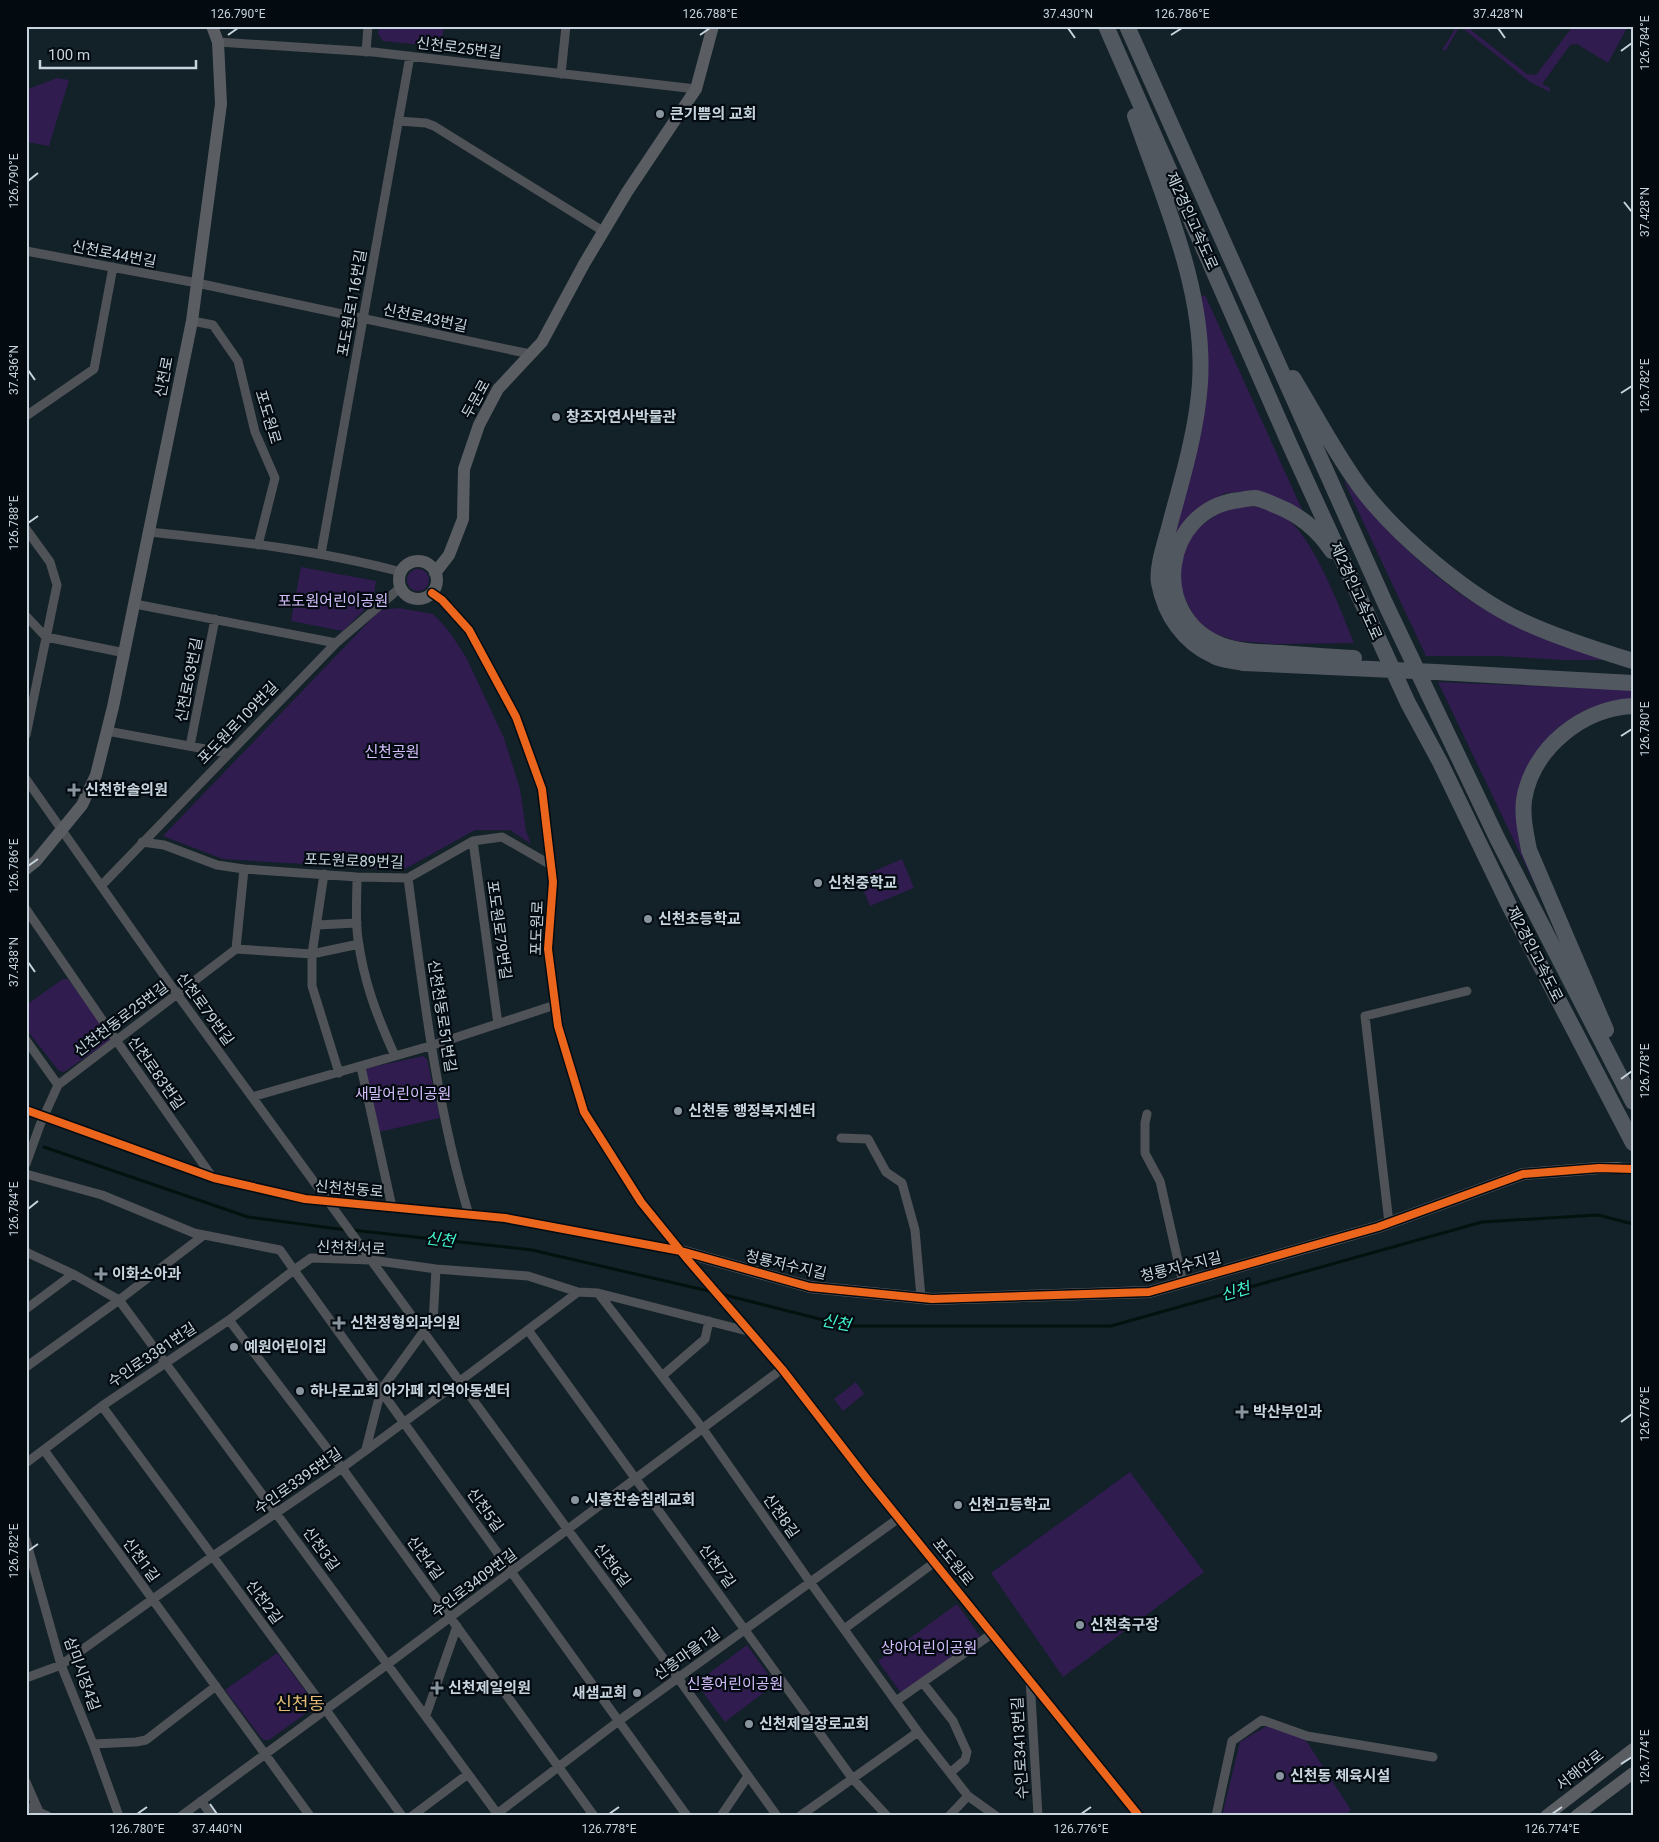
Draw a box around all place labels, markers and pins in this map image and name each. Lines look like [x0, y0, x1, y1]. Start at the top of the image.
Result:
place label: 큰기쁨의 교회 [670, 105, 757, 123]
marker: 큰기쁨의 교회 [654, 108, 666, 120]
place label: 창조자연사박물관 [566, 408, 677, 426]
marker: 창조자연사박물관 [550, 411, 562, 423]
place label: 신천한솔의원 [85, 781, 168, 799]
marker: 신천한솔의원 [67, 783, 81, 797]
place label: 신천중학교 [828, 874, 897, 892]
marker: 신천중학교 [812, 877, 824, 889]
place label: 신천초등학교 [658, 910, 741, 928]
marker: 신천초등학교 [642, 913, 654, 925]
place label: 신천동 행정복지센터 [688, 1102, 816, 1120]
marker: 신천동 행정복지센터 [672, 1105, 684, 1117]
place label: 이화소아과 [112, 1265, 181, 1283]
marker: 이화소아과 [94, 1267, 108, 1281]
place label: 신천정형외과의원 [350, 1314, 460, 1332]
marker: 신천정형외과의원 [332, 1316, 346, 1330]
place label: 예원어린이집 [244, 1338, 327, 1356]
marker: 예원어린이집 [228, 1341, 240, 1353]
place label: 하나로교회 아가페 지역아동센터 [310, 1382, 511, 1400]
marker: 하나로교회 아가페 지역아동센터 [294, 1385, 306, 1397]
place label: 박산부인과 [1253, 1403, 1322, 1421]
marker: 박산부인과 [1235, 1405, 1249, 1419]
place label: 시흥찬송침례교회 [585, 1491, 695, 1509]
marker: 시흥찬송침례교회 [569, 1494, 581, 1506]
place label: 신천고등학교 [968, 1496, 1051, 1514]
marker: 신천고등학교 [952, 1499, 964, 1511]
place label: 신천축구장 [1090, 1616, 1159, 1634]
marker: 신천축구장 [1074, 1619, 1086, 1631]
place label: 신천제일의원 [448, 1679, 531, 1697]
marker: 신천제일의원 [430, 1681, 444, 1695]
place label: 새샘교회 [572, 1684, 627, 1702]
marker: 새샘교회 [631, 1687, 643, 1699]
place label: 신천제일장로교회 [759, 1715, 869, 1733]
marker: 신천제일장로교회 [743, 1718, 755, 1730]
place label: 신천동 체육시설 [1290, 1767, 1390, 1785]
marker: 신천동 체육시설 [1274, 1770, 1286, 1782]

